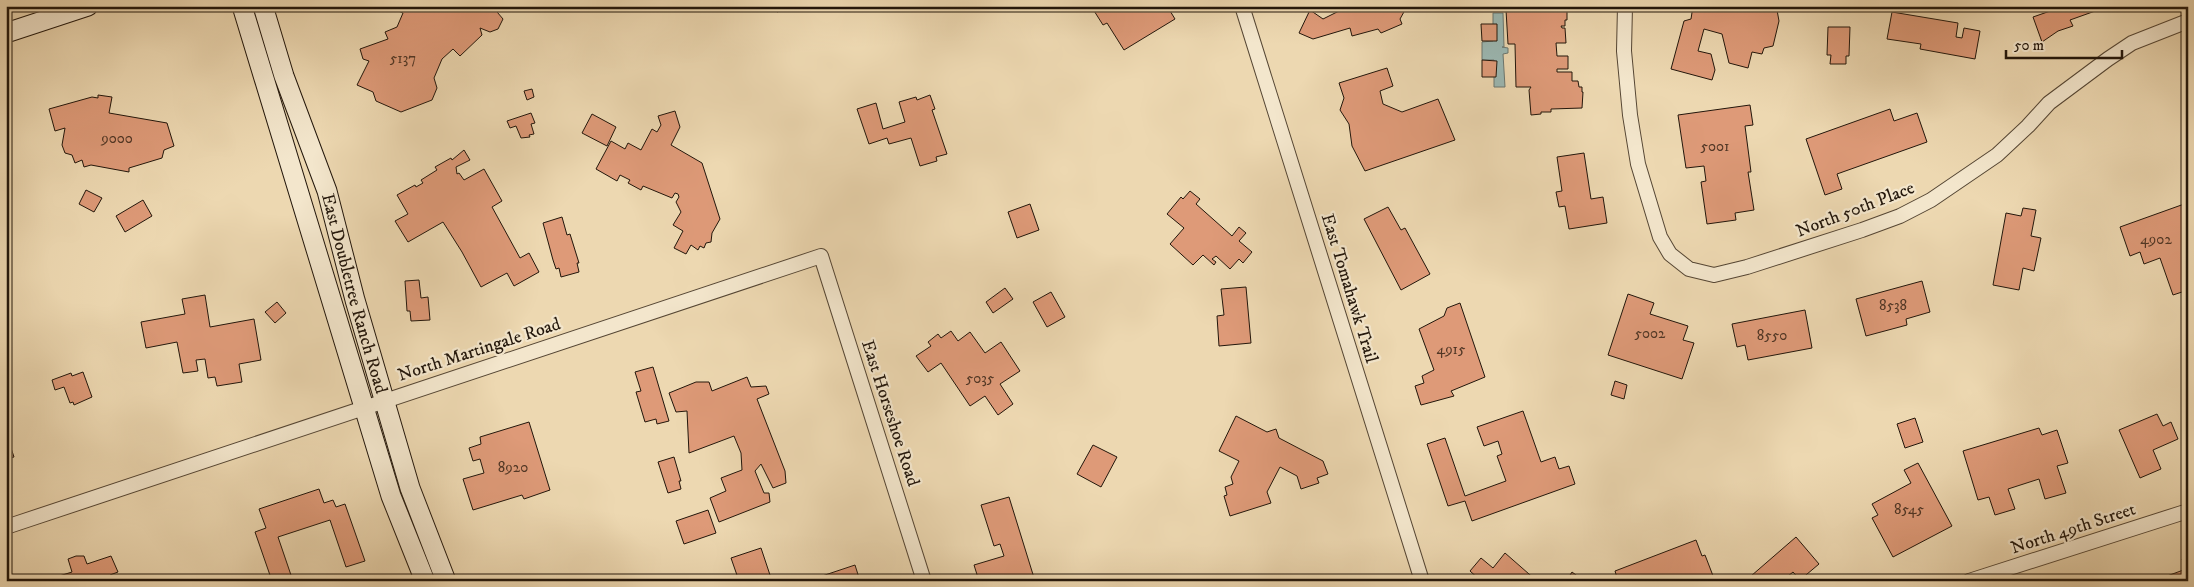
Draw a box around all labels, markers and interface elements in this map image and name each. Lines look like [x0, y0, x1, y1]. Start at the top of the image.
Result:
scale bar [2006, 28, 2123, 60]
text: 50 m [2014, 36, 2044, 55]
house number: 5137 [390, 49, 416, 68]
house number: 9000 [100, 129, 133, 148]
house number: 5001 [1700, 137, 1730, 156]
street label: North 50th Place [1793, 177, 1918, 243]
street label: East Doubletree Ranch Road [316, 191, 392, 396]
street label: East Tomahawk Trail [1316, 211, 1382, 366]
house number: 4902 [2140, 230, 2172, 249]
house number: 8538 [1879, 296, 1907, 315]
street label: North Martingale Road [395, 313, 563, 387]
house number: 5002 [1635, 324, 1666, 343]
house number: 8550 [1757, 326, 1787, 345]
street label: East Horseshoe Road [856, 337, 924, 489]
house number: 4915 [1437, 340, 1466, 359]
house number: 5035 [966, 369, 995, 388]
house number: 8920 [498, 458, 528, 477]
street label: North 49th Street [2008, 498, 2139, 559]
house number: 8545 [1894, 500, 1925, 519]

